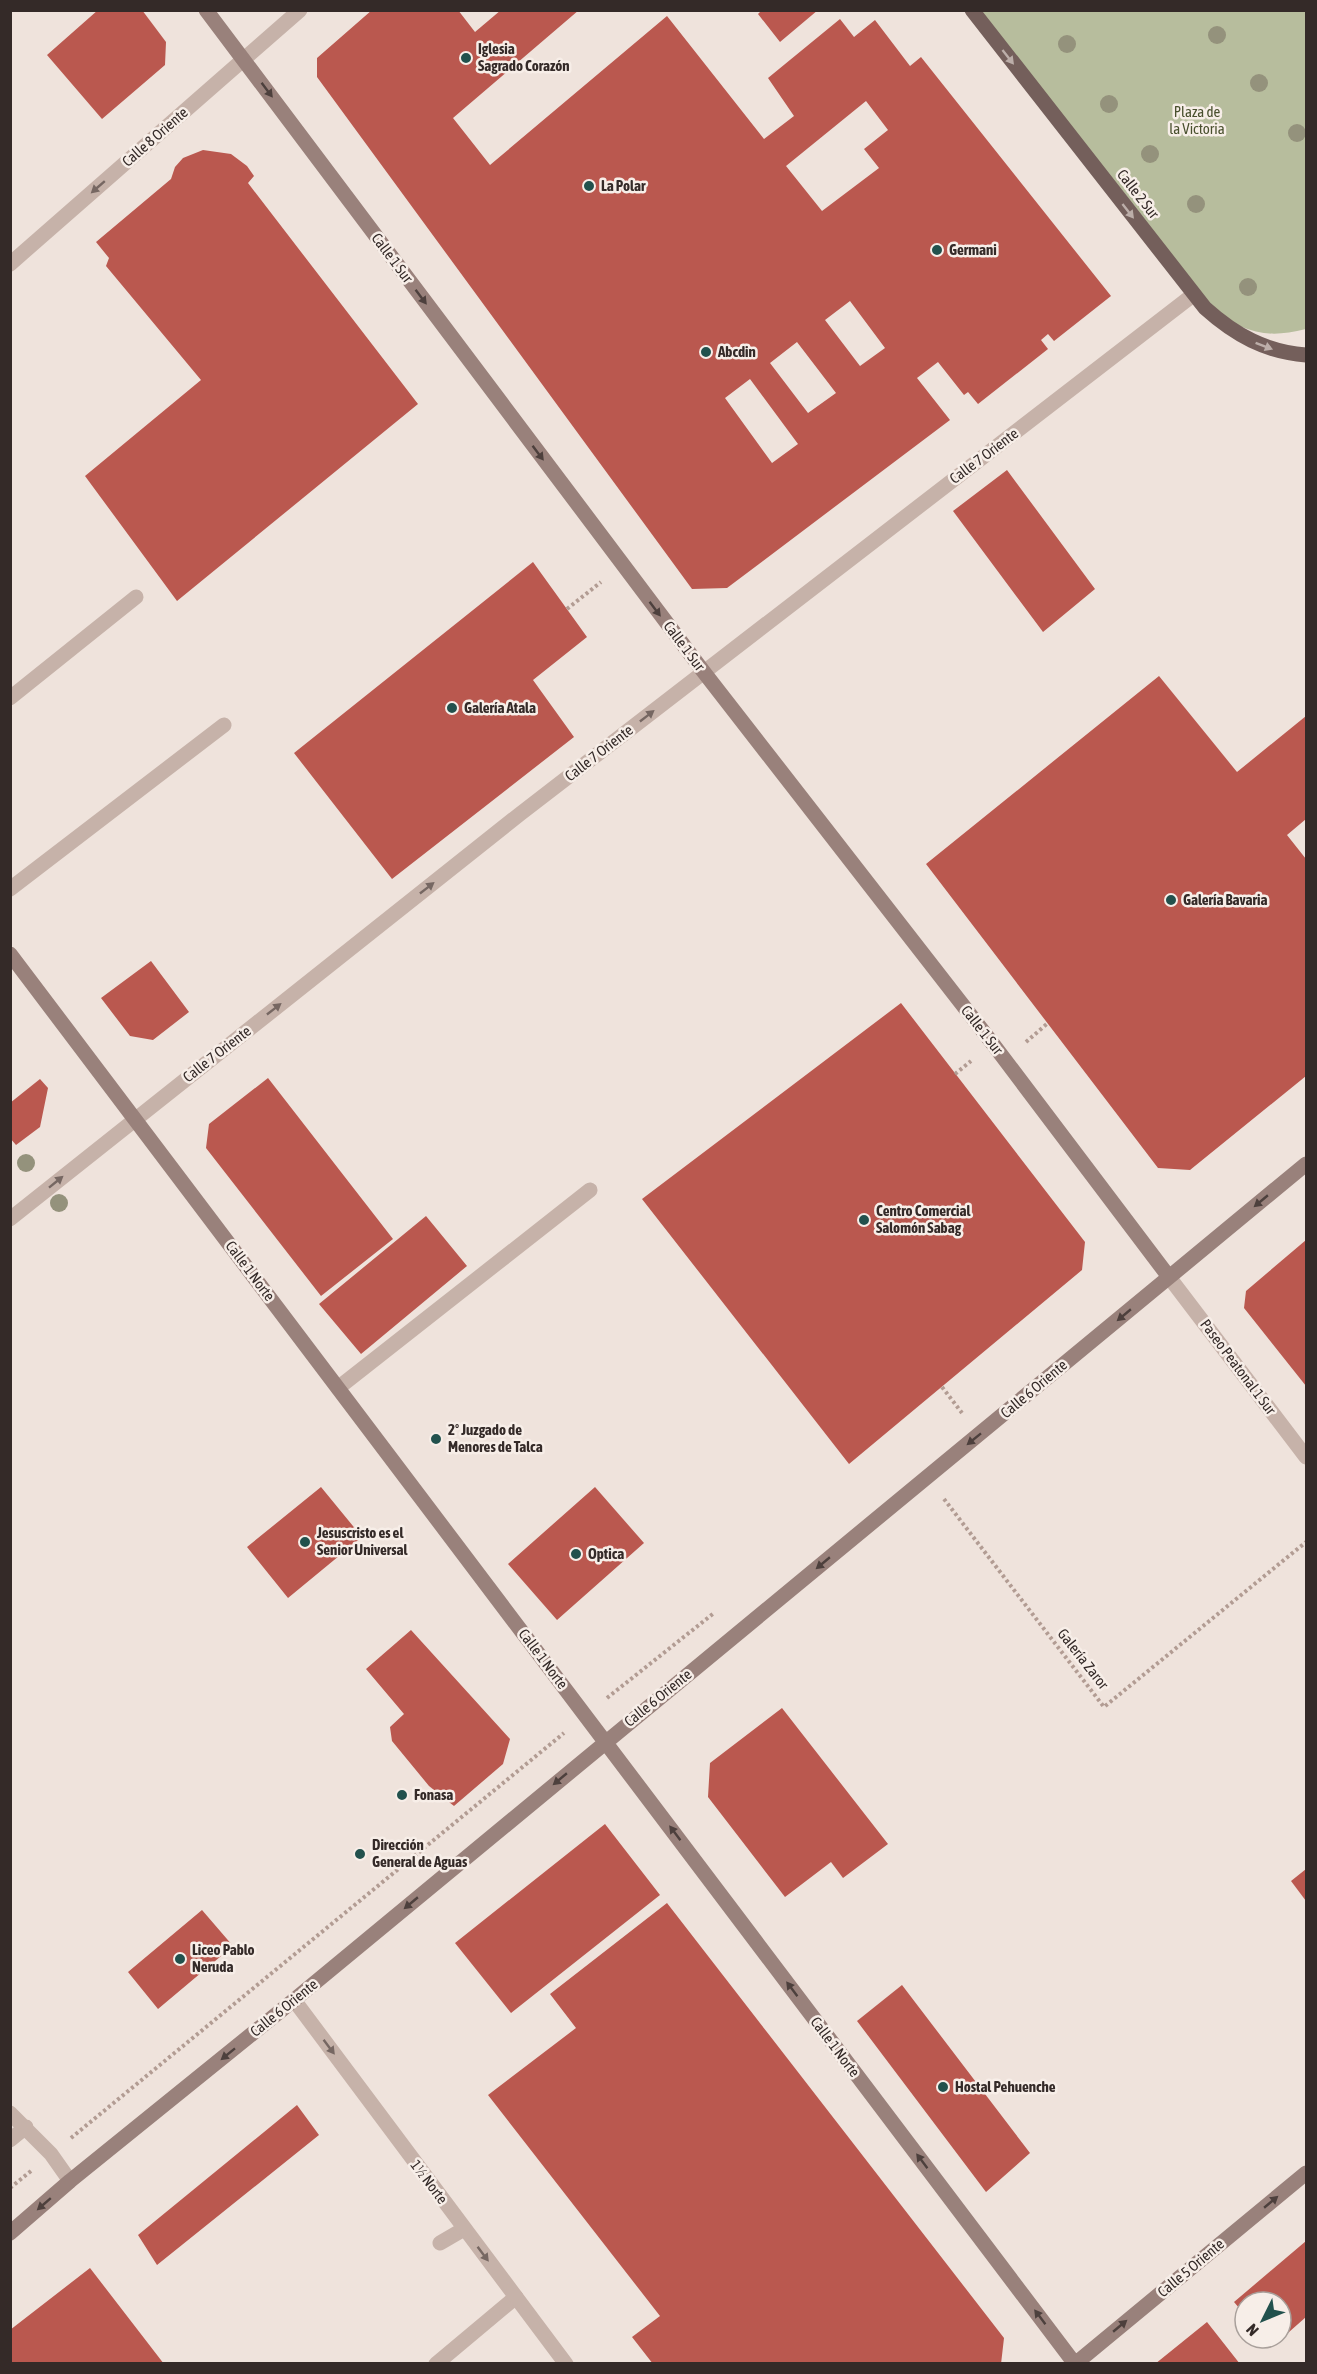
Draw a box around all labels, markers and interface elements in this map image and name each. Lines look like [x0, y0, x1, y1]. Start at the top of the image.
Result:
place label: Iglesia Sagrado Corazón [478, 40, 570, 74]
one-way arrow [1002, 49, 1014, 64]
marker: Iglesia Sagrado Corazón [459, 51, 473, 65]
one-way arrow [260, 83, 272, 98]
street label: Calle 8 Oriente [118, 103, 191, 170]
park label: Plaza de la Victoria [1169, 103, 1225, 137]
street label: Calle 2 Sur [1114, 166, 1163, 222]
place label: La Polar [601, 177, 646, 194]
marker: La Polar [582, 179, 596, 193]
one-way arrow [91, 180, 106, 193]
one-way arrow [1121, 203, 1134, 219]
street label: Calle 1 Sur [368, 230, 417, 286]
place label: Germani [949, 241, 997, 258]
marker: Germani [930, 243, 944, 257]
one-way arrow [415, 289, 427, 304]
one-way arrow [1255, 342, 1273, 351]
place label: Abcdin [717, 343, 756, 360]
marker: Abcdin [699, 345, 713, 359]
street label: Calle 7 Oriente [946, 424, 1021, 487]
one-way arrow [532, 445, 544, 460]
one-way arrow [649, 601, 661, 616]
street label: Calle 1 Sur [660, 618, 709, 674]
place label: Galería Atala [464, 699, 536, 716]
marker: Galería Atala [445, 701, 459, 715]
one-way arrow [639, 710, 654, 722]
street label: Calle 7 Oriente [561, 721, 636, 784]
one-way arrow [419, 881, 435, 894]
place label: Galería Bavaria [1183, 891, 1267, 908]
marker: Galería Bavaria [1164, 893, 1178, 907]
one-way arrow [266, 1002, 282, 1015]
street label: Calle 1 Sur [958, 1002, 1007, 1058]
street label: Calle 7 Oriente [179, 1022, 254, 1085]
one-way arrow [48, 1176, 64, 1189]
one-way arrow [1254, 1194, 1269, 1207]
place label: Centro Comercial Salomón Sabag [876, 1202, 971, 1236]
marker: Centro Comercial Salomón Sabag [857, 1213, 871, 1227]
street label: Calle 1 Norte [222, 1237, 279, 1304]
one-way arrow [1116, 1308, 1132, 1321]
street label: Paseo Peatonal 1 Sur [1197, 1316, 1280, 1418]
street label: Calle 6 Oriente [997, 1356, 1070, 1421]
place label: 2° Juzgado de Menores de Talca [448, 1421, 543, 1455]
marker: 2° Juzgado de Menores de Talca [429, 1432, 443, 1446]
one-way arrow [966, 1432, 981, 1445]
place label: Jesuscristo es el Senior Universal [316, 1524, 408, 1558]
marker: Jesuscristo es el Senior Universal [298, 1535, 312, 1549]
place label: Optica [588, 1545, 624, 1562]
marker: Optica [569, 1547, 583, 1561]
one-way arrow [815, 1556, 831, 1569]
street label: Calle 1 Norte [515, 1625, 572, 1692]
street label: Galería Zaror [1055, 1625, 1113, 1693]
street label: Calle 6 Oriente [621, 1665, 695, 1730]
one-way arrow [553, 1772, 568, 1784]
place label: Fonasa [414, 1786, 453, 1803]
marker: Fonasa [395, 1788, 409, 1802]
one-way arrow [669, 1826, 681, 1841]
place label: Dirección General de Aguas [372, 1836, 468, 1870]
marker: Dirección General de Aguas [353, 1847, 367, 1861]
one-way arrow [403, 1897, 419, 1910]
place label: Liceo Pablo Neruda [192, 1941, 255, 1975]
marker: Liceo Pablo Neruda [173, 1952, 187, 1966]
street label: Calle 6 Oriente [247, 1975, 321, 2040]
one-way arrow [786, 1981, 798, 1997]
street label: Calle 1 Norte [807, 2013, 864, 2080]
one-way arrow [323, 2039, 335, 2055]
one-way arrow [220, 2047, 235, 2059]
place label: Hostal Pehuenche [955, 2078, 1056, 2095]
marker: Hostal Pehuenche [936, 2080, 950, 2094]
one-way arrow [916, 2154, 928, 2170]
street label: 1½ Norte [407, 2156, 451, 2207]
one-way arrow [1263, 2196, 1279, 2209]
one-way arrow [36, 2197, 52, 2210]
street label: Calle 5 Oriente [1154, 2235, 1227, 2300]
one-way arrow [477, 2246, 489, 2262]
north arrow [1233, 2290, 1293, 2350]
one-way arrow [1033, 2309, 1046, 2325]
one-way arrow [1112, 2320, 1128, 2333]
text: N [1242, 2321, 1262, 2340]

